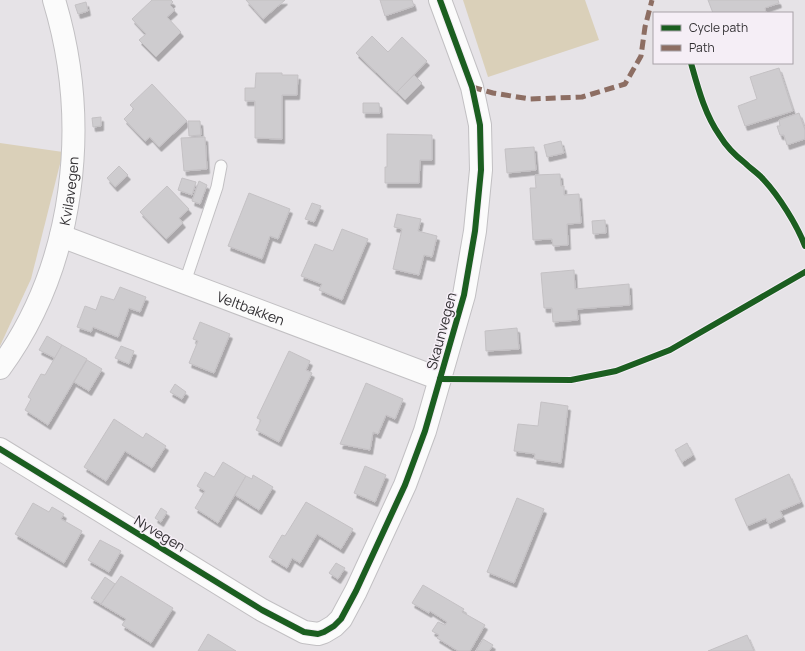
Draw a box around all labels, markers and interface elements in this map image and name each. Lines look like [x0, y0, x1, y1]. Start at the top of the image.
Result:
legend [653, 12, 793, 64]
text: Cycle path [689, 19, 748, 36]
text: Path [689, 39, 715, 56]
street label: Kvilavegen [54, 156, 82, 227]
street label: Veltbakken [214, 286, 287, 329]
street label: Skaunvegen [422, 290, 460, 372]
street label: Nyvegen [131, 510, 189, 556]

